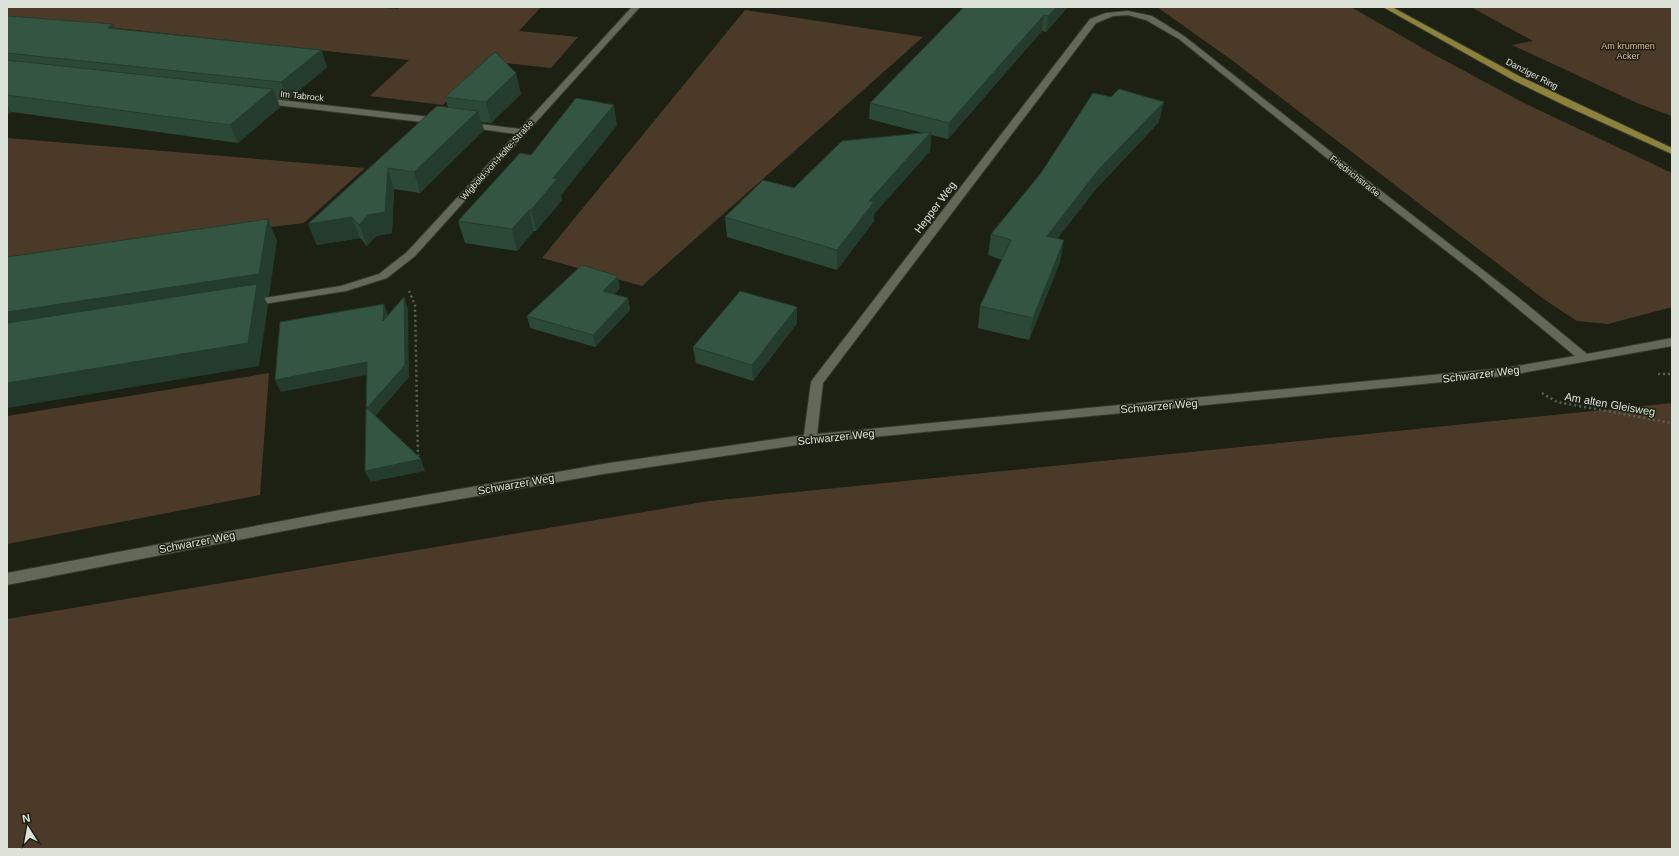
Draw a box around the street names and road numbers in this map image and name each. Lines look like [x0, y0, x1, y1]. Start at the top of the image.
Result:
street label: Danziger Ring [1504, 57, 1560, 91]
street label: Im Tabrock [280, 89, 325, 103]
street label: Wigbold-von-Holte-Straße [458, 118, 536, 202]
street label: Friedrichstraße [1328, 153, 1382, 199]
street label: Hepper Weg [912, 179, 958, 235]
street label: Schwarzer Weg [1442, 363, 1520, 385]
street label: Am alten Gleisweg [1564, 390, 1656, 418]
street label: Schwarzer Weg [1120, 397, 1198, 415]
street label: Schwarzer Weg [797, 427, 875, 447]
street label: Schwarzer Weg [477, 471, 555, 497]
street label: Schwarzer Weg [158, 529, 236, 555]

